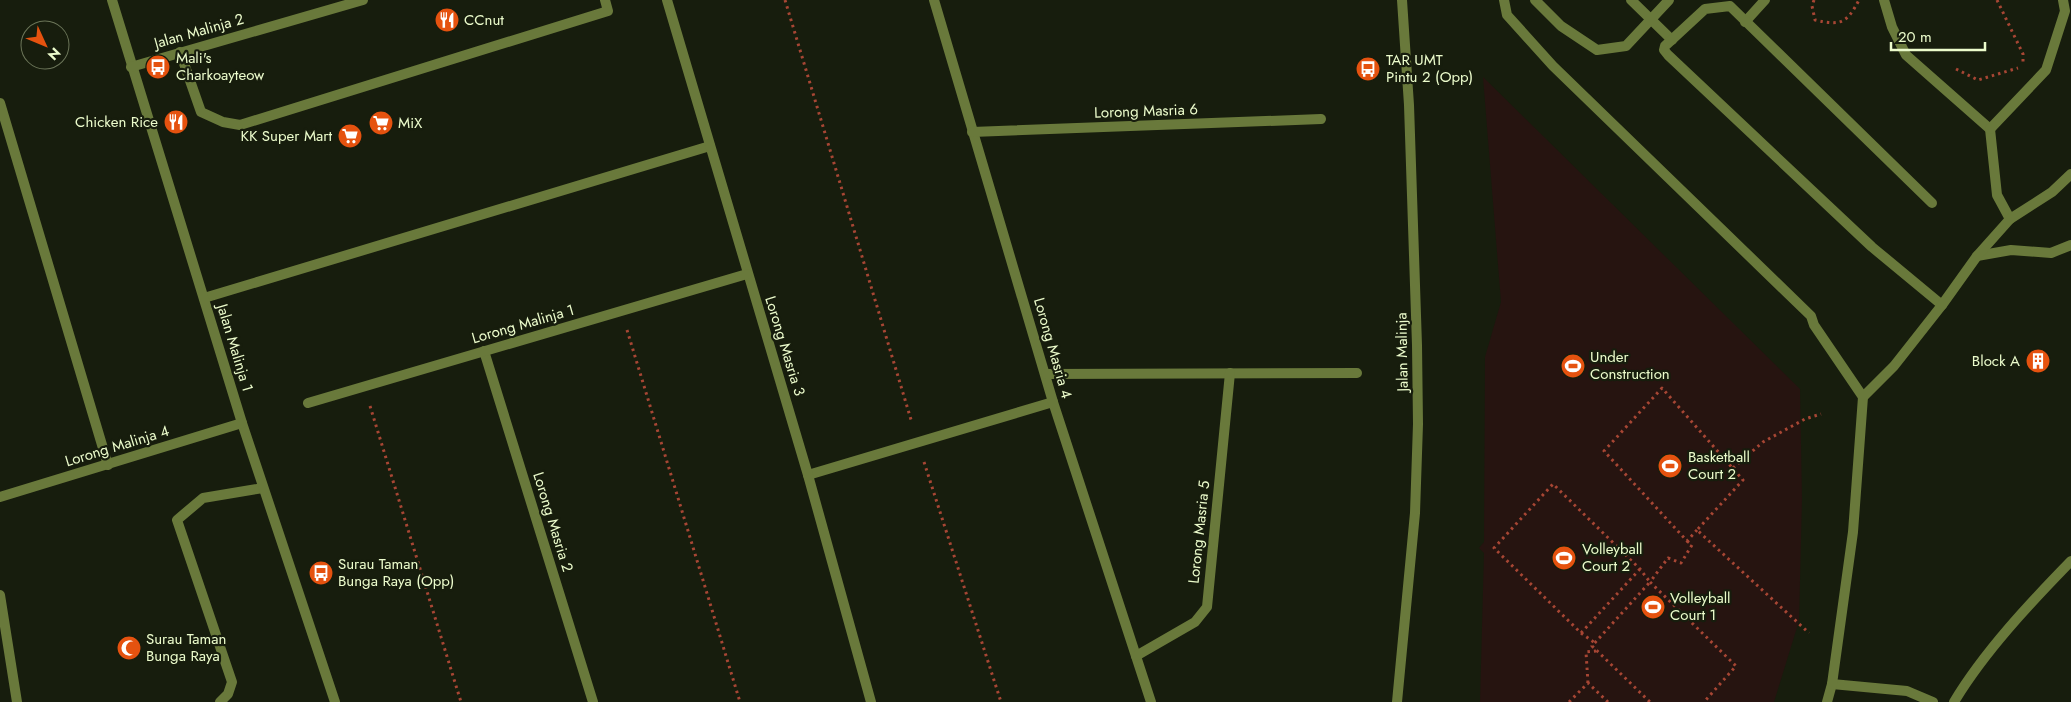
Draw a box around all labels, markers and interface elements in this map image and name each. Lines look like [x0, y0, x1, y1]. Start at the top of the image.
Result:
restaurant icon: CCnut [434, 7, 460, 33]
street label: Jalan Malinja 2 [150, 8, 246, 55]
place label: CCnut [464, 9, 504, 31]
north arrow [20, 20, 70, 70]
scale bar [1891, 20, 1985, 52]
text: 20 m [1898, 26, 1932, 48]
text: N [43, 43, 65, 65]
place label: Mali's Charkoayteow [176, 47, 265, 86]
place label: TAR UMT Pintu 2 (Opp) [1386, 49, 1473, 88]
bus stop icon: Mali's Charkoayteow [145, 54, 171, 80]
bus stop icon: TAR UMT Pintu 2 (Opp) [1355, 56, 1381, 82]
street label: Lorong Masria 6 [1094, 98, 1198, 124]
restaurant icon: Chicken Rice [163, 109, 189, 135]
supermarket icon: MiX [368, 110, 394, 136]
place label: Chicken Rice [75, 111, 158, 133]
place label: MiX [398, 112, 423, 134]
supermarket icon: KK Super Mart [337, 123, 363, 149]
place label: KK Super Mart [240, 125, 332, 147]
street label: Lorong Masria 3 [759, 293, 811, 399]
street label: Lorong Masria 4 [1028, 295, 1078, 401]
street label: Lorong Malinja 1 [469, 299, 577, 349]
street label: Jalan Malinja 1 [211, 300, 259, 395]
street label: Jalan Malinja [1390, 312, 1414, 394]
place label: Under Construction [1590, 346, 1670, 385]
building icon: Block A [2025, 348, 2051, 374]
place label: Block A [1972, 350, 2020, 372]
sports icon: Under Construction [1560, 353, 1586, 379]
street label: Lorong Malinja 4 [62, 420, 172, 472]
place label: Basketball Court 2 [1688, 446, 1750, 485]
sports icon: Basketball Court 2 [1657, 453, 1683, 479]
street label: Lorong Masria 2 [527, 469, 579, 575]
street label: Lorong Masria 5 [1183, 479, 1215, 585]
place label: Volleyball Court 2 [1582, 538, 1643, 577]
sports icon: Volleyball Court 2 [1551, 545, 1577, 571]
place label: Surau Taman Bunga Raya (Opp) [338, 553, 455, 592]
bus stop icon: Surau Taman Bunga Raya (Opp) [308, 560, 334, 586]
place label: Volleyball Court 1 [1670, 587, 1731, 626]
sports icon: Volleyball Court 1 [1640, 594, 1666, 620]
place label: Surau Taman Bunga Raya [146, 628, 226, 667]
mosque icon: Surau Taman Bunga Raya [116, 635, 142, 661]

